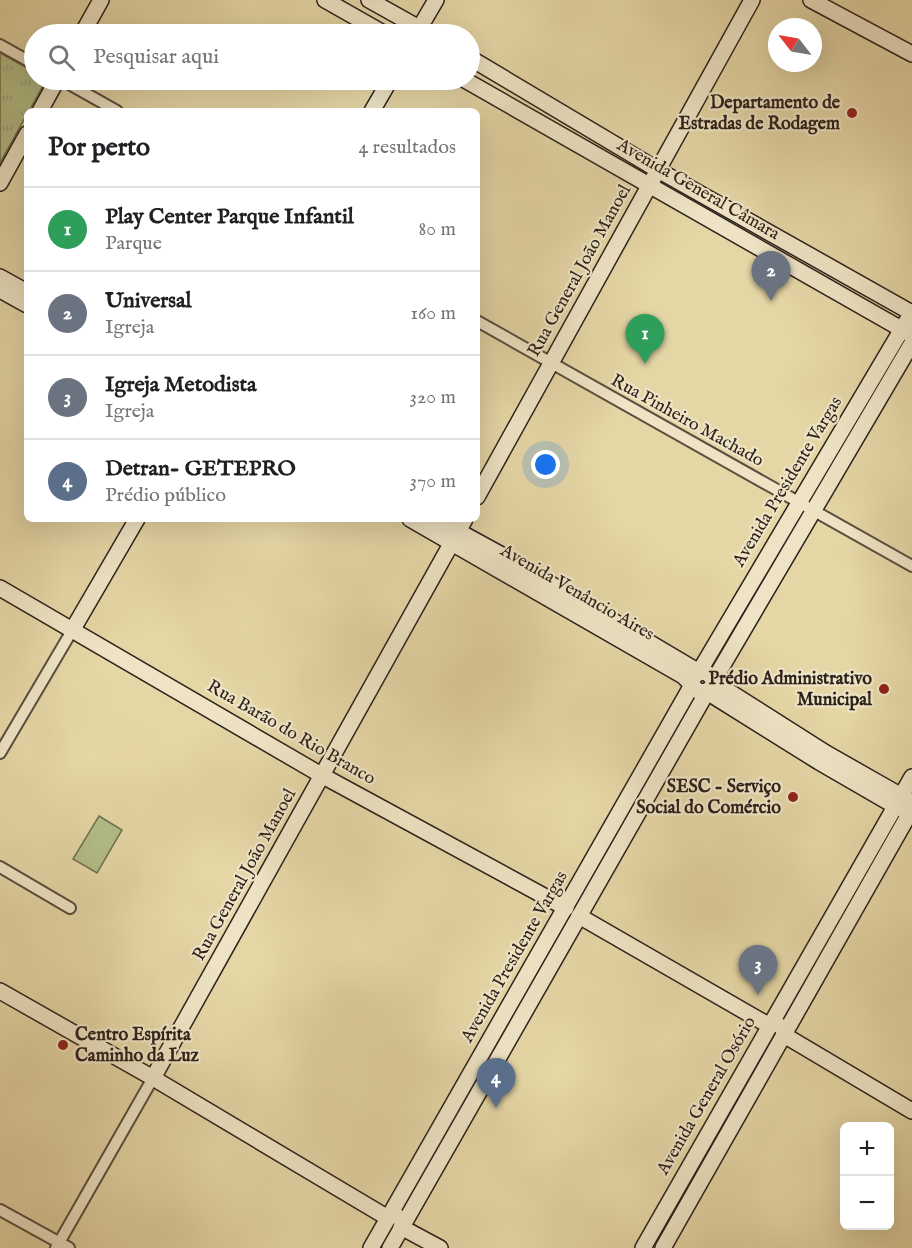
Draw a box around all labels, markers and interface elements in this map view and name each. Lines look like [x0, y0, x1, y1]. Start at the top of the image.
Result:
north arrow [768, 18, 822, 72]
search box [24, 24, 480, 90]
icon: search [45, 41, 78, 74]
text: Pesquisar aqui [93, 43, 219, 71]
place label: Departamento de Estradas de Rodagem [679, 92, 841, 136]
marker: Departamento de Estradas de Rodagem [845, 106, 859, 120]
text: Por perto [48, 131, 150, 164]
street label: Avenida General Câmara [612, 134, 784, 246]
text: 4 resultados [358, 135, 456, 160]
street label: Rua General João Manoel [523, 181, 637, 361]
text: Play Center Parque Infantil [105, 203, 354, 231]
text: 1 [64, 217, 71, 242]
text: 80 m [419, 217, 456, 242]
text: Parque [105, 231, 162, 256]
pin: 2 [752, 252, 790, 301]
text: Universal [105, 287, 192, 315]
text: 2 [63, 301, 72, 326]
text: 160 m [410, 301, 456, 326]
pin: 1 [626, 314, 664, 364]
text: Igreja [105, 315, 154, 340]
street label: Rua Pinheiro Machado [606, 369, 768, 473]
text: Igreja Metodista [105, 371, 256, 399]
text: 3 [64, 385, 71, 410]
text: 320 m [410, 385, 456, 410]
street label: Avenida Presidente Vargas [728, 393, 848, 572]
text: Igreja [105, 399, 154, 424]
your location [531, 450, 560, 479]
text: Detran- GETEPRO [105, 455, 296, 483]
text: 4 [63, 469, 72, 494]
text: 370 m [410, 469, 456, 494]
text: Prédio público [105, 483, 226, 508]
street label: Avenida Venâncio Aires [495, 539, 658, 646]
place label: Prédio Administrativo Municipal [709, 668, 873, 712]
street label: Rua Barão do Rio Branco [203, 675, 380, 791]
marker: Prédio Administrativo Municipal [877, 682, 891, 696]
place label: SESC - Serviço Social do Comércio [636, 776, 781, 820]
street label: Rua General João Manoel [188, 785, 302, 965]
marker: SESC - Serviço Social do Comércio [786, 790, 800, 804]
street label: Avenida Presidente Vargas [456, 867, 574, 1048]
pin: 3 [738, 946, 777, 995]
street label: Avenida General Osório [652, 1012, 762, 1180]
place label: Centro Espírita Caminho da Luz [75, 1024, 200, 1068]
marker: Centro Espírita Caminho da Luz [56, 1038, 70, 1052]
pin: 4 [476, 1058, 516, 1108]
map controls [840, 1122, 894, 1230]
button: + [840, 1122, 894, 1176]
button: − [840, 1176, 894, 1230]

